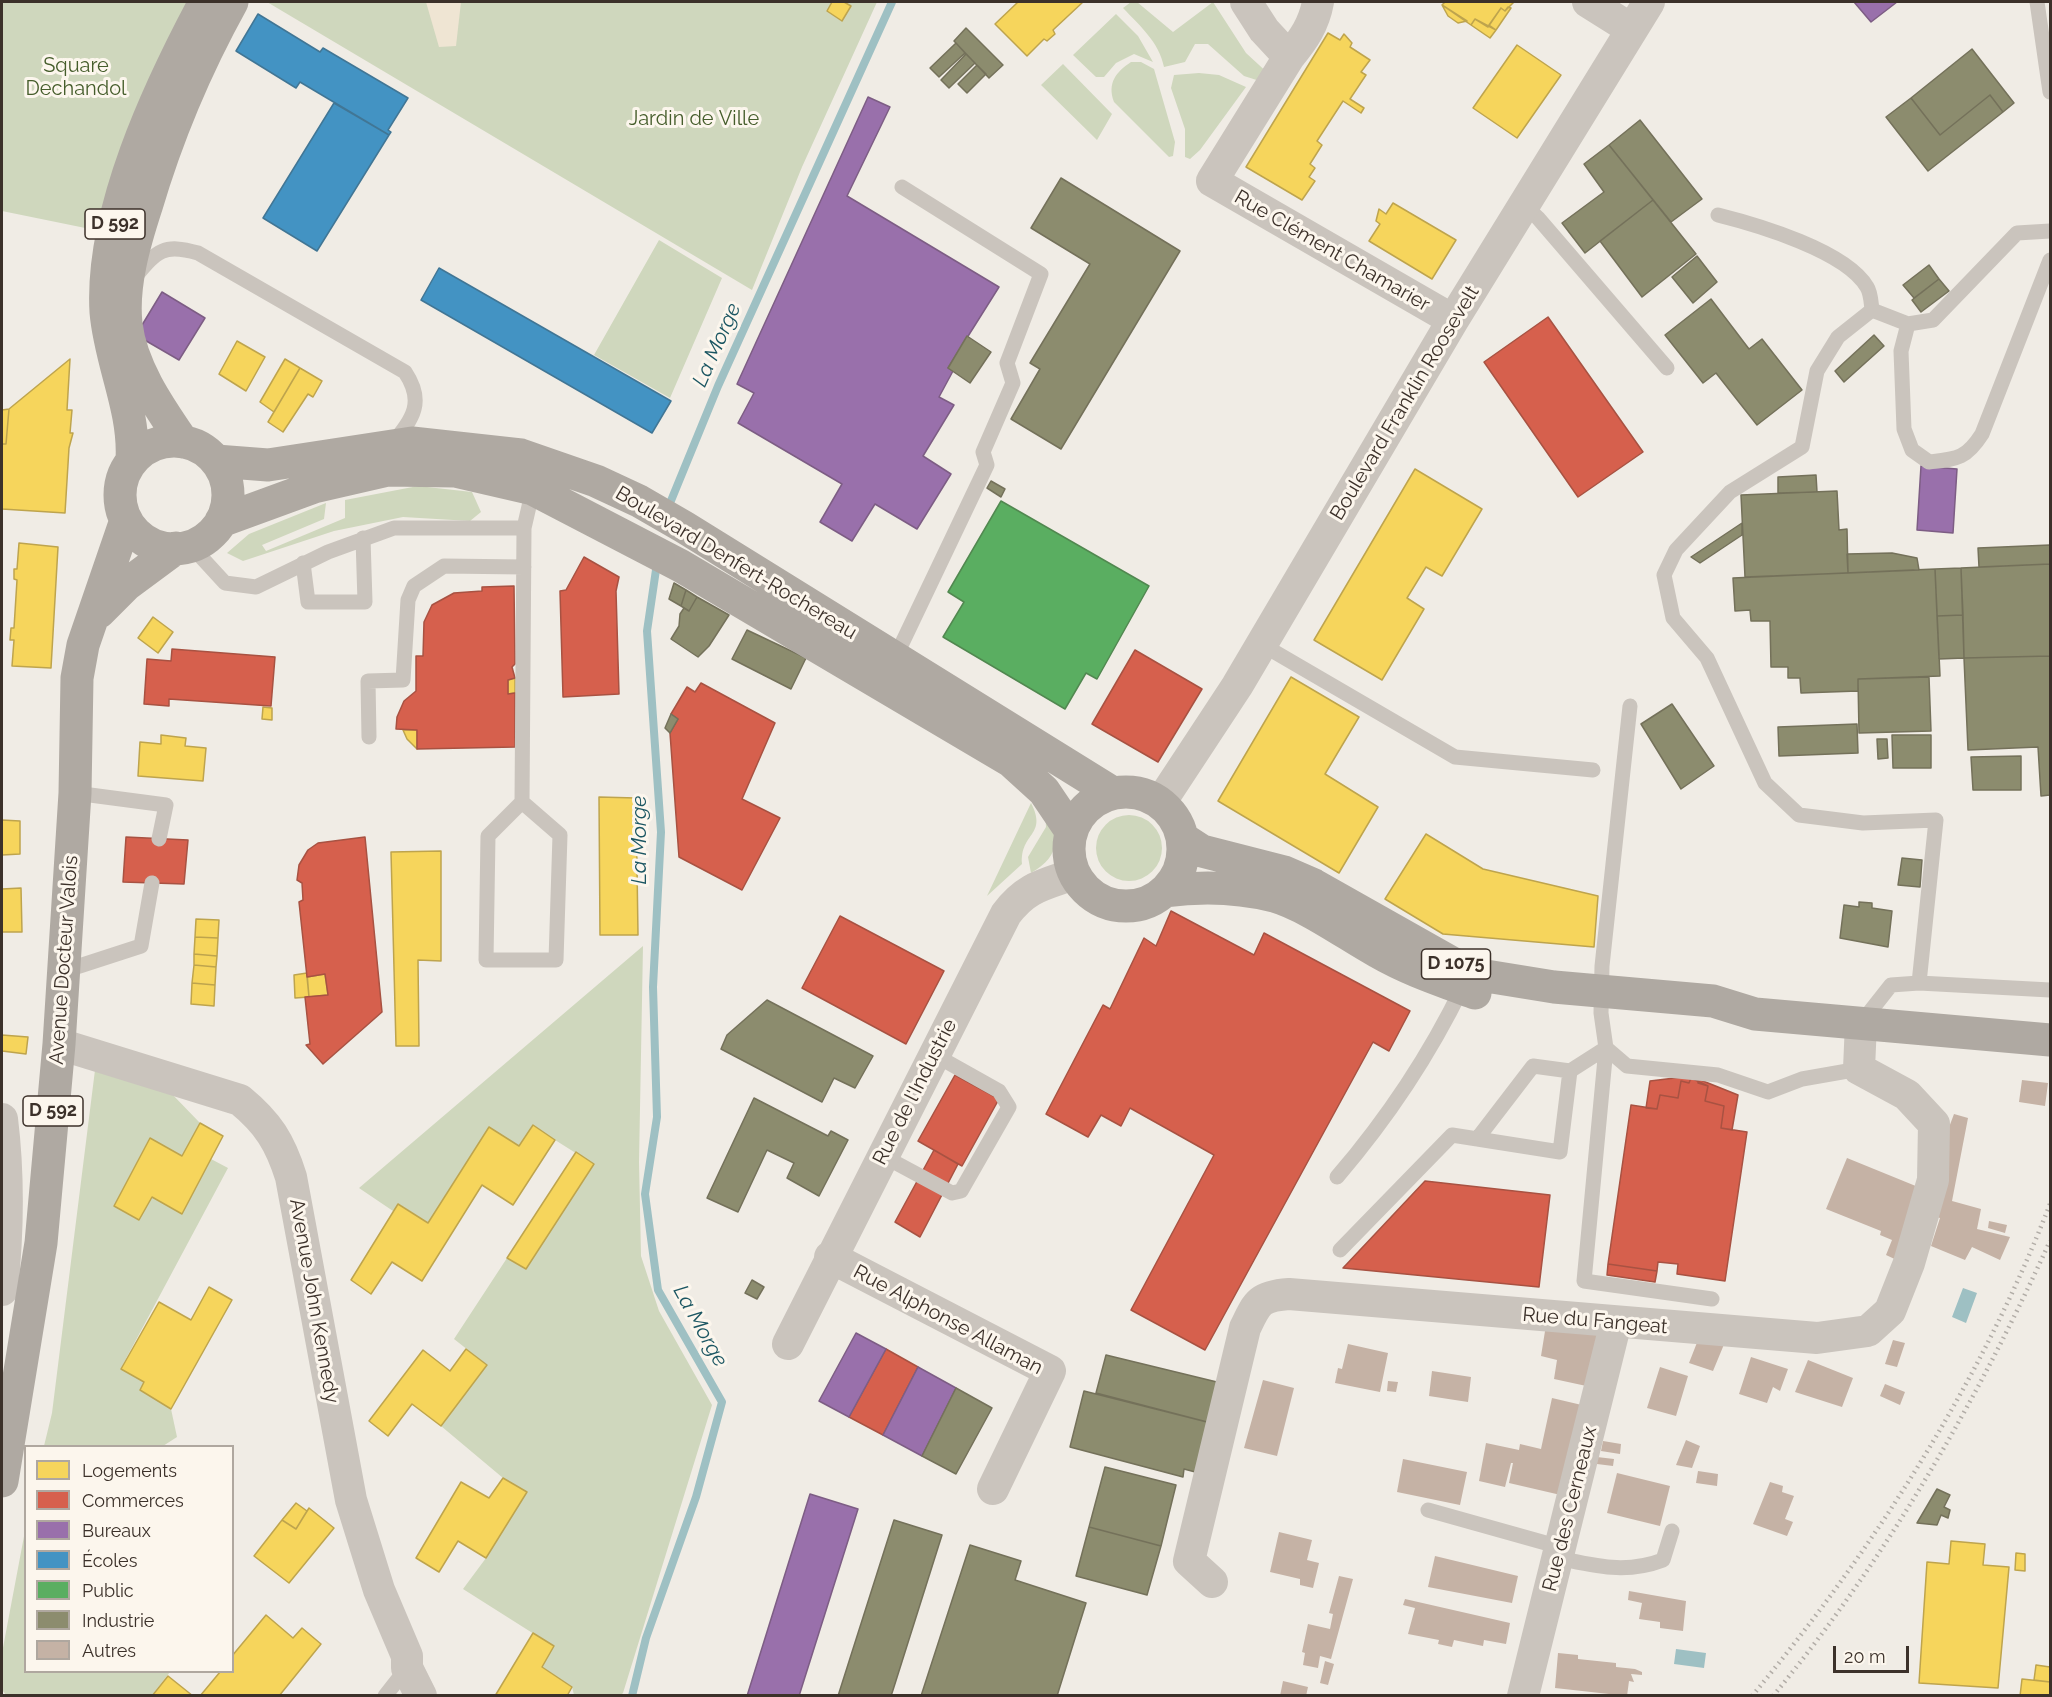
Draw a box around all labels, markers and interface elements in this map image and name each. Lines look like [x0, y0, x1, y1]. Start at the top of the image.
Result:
park label: Square Dechandol [25, 54, 127, 101]
park label: Jardin de Ville [629, 107, 759, 131]
street label: Rue Clément Chamarier [1230, 185, 1434, 317]
road number: D 592 [85, 209, 145, 239]
street label: Boulevard Franklin Roosevelt [1325, 281, 1485, 525]
water label: La Morge [687, 299, 747, 391]
street label: Boulevard Denfert-Rochereau [611, 481, 861, 645]
water label: La Morge [627, 795, 653, 885]
street label: Avenue Docteur Valois [45, 855, 83, 1065]
road number: D 1075 [1422, 949, 1490, 979]
street label: Rue de l'Industrie [868, 1015, 962, 1169]
road number: D 592 [23, 1096, 83, 1126]
street label: Avenue John Kennedy [284, 1197, 344, 1405]
street label: Rue Alphonse Allaman [849, 1260, 1047, 1380]
water label: La Morge [667, 1281, 733, 1371]
street label: Rue du Fangeat [1521, 1303, 1669, 1339]
street label: Rue des Cerneaux [1538, 1424, 1602, 1594]
legend [24, 1445, 234, 1673]
text: Logements [82, 1460, 177, 1481]
text: Commerces [82, 1490, 184, 1511]
text: Bureaux [82, 1520, 151, 1541]
text: Écoles [82, 1550, 137, 1571]
text: Public [82, 1580, 134, 1601]
text: Industrie [82, 1610, 154, 1631]
scale bar [1836, 1634, 1912, 1672]
text: Autres [82, 1640, 136, 1661]
text: 20 m [1844, 1646, 1886, 1667]

